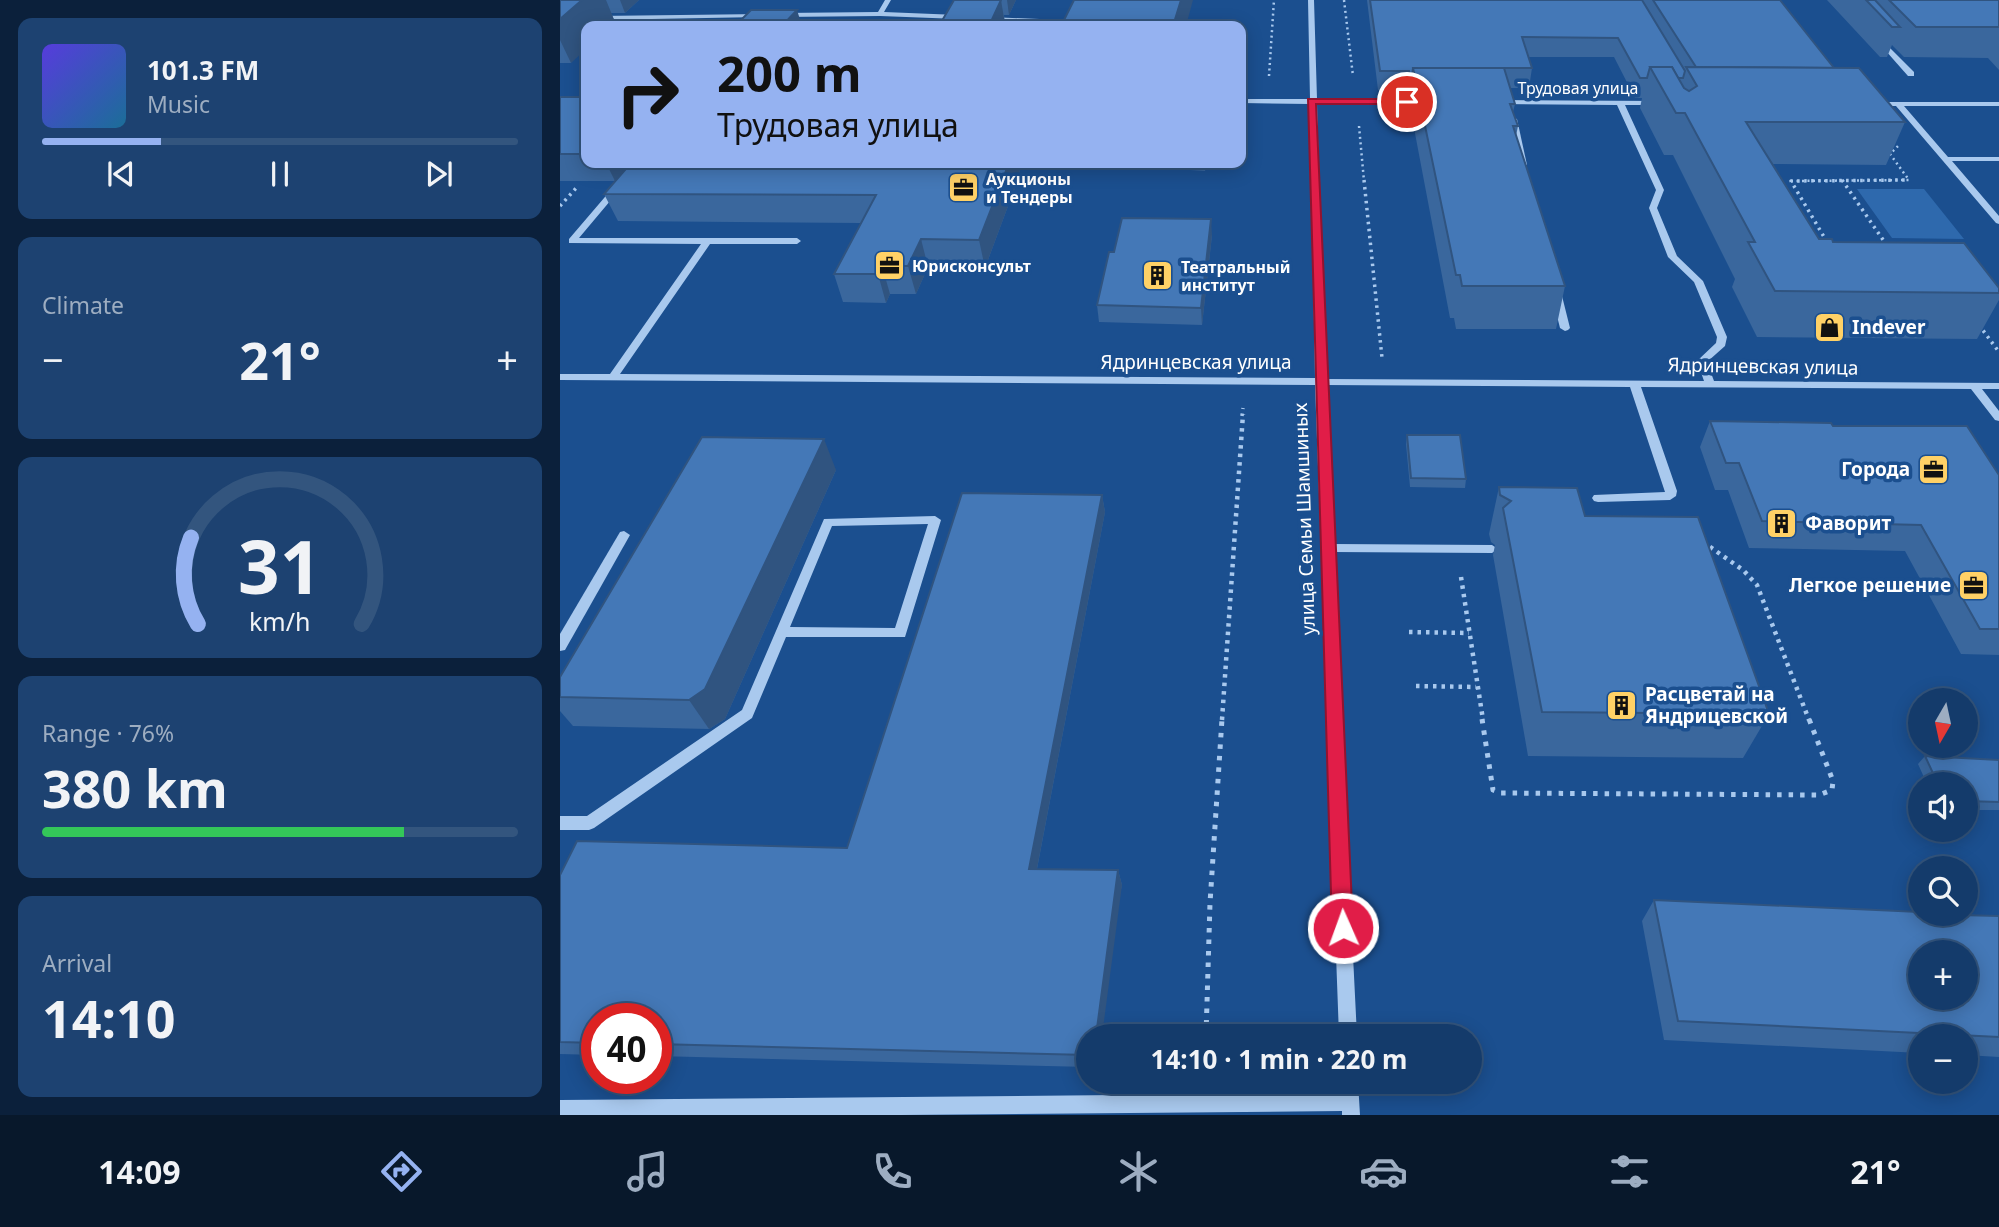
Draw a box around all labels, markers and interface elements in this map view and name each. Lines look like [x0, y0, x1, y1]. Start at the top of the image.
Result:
text: 200 m [717, 40, 862, 106]
icon: right [602, 49, 693, 140]
text: 101.3 FM [147, 52, 259, 88]
pin [1377, 72, 1437, 132]
street label: Трудовая улица [1518, 77, 1638, 99]
icon: arrive [1388, 83, 1426, 121]
text: Music [147, 88, 210, 120]
text: Трудовая улица [717, 103, 959, 146]
icon: previous [102, 155, 140, 193]
icon: pause [261, 155, 299, 193]
icon: next [420, 155, 458, 193]
place label: Аукционы и Тендеры [986, 168, 1073, 208]
office icon: Аукционы и Тендеры [946, 171, 980, 205]
office icon: Юрисконсульт [872, 249, 906, 283]
place label: Юрисконсульт [912, 255, 1031, 277]
place label: Театральный институт [1181, 256, 1290, 296]
building icon: Театральный институт [1141, 259, 1175, 293]
text: Climate [42, 289, 124, 321]
shop icon: Indever [1812, 310, 1846, 344]
place label: Indever [1852, 314, 1926, 340]
text: 21° [239, 324, 321, 395]
text: − [42, 333, 64, 385]
text: + [496, 333, 518, 385]
street label: Ядринцевская улица [1101, 349, 1291, 375]
street label: Ядринцевская улица [1667, 351, 1859, 381]
street label: улица Семьи Шамшиных [1287, 402, 1321, 636]
office icon: Города [1916, 452, 1950, 486]
place label: Города [1841, 456, 1910, 482]
building icon: Фаворит [1765, 506, 1799, 540]
place label: Фаворит [1805, 510, 1891, 536]
text: 31 [238, 516, 322, 615]
office icon: Легкое решение [1957, 568, 1991, 602]
place label: Легкое решение [1789, 572, 1951, 598]
text: km/h [249, 603, 311, 637]
place label: Расцветай на Яндрицевской [1645, 681, 1788, 729]
building icon: Расцветай на Яндрицевской [1605, 688, 1639, 722]
north arrow [1908, 688, 1978, 758]
map controls [1908, 688, 1978, 1094]
text: Range · 76% [42, 717, 174, 749]
text: 380 km [42, 752, 228, 823]
button: sound [1908, 772, 1978, 842]
button: search [1908, 856, 1978, 926]
position arrow [1306, 891, 1380, 965]
button: + [1908, 940, 1978, 1010]
text: Arrival [42, 947, 112, 979]
text: 14:10 [42, 982, 176, 1053]
speed limit sign: 40 [581, 1003, 672, 1094]
button: − [1908, 1024, 1978, 1094]
text: 14:10 · 1 min · 220 m [1151, 1041, 1407, 1077]
icon: directions [377, 1147, 426, 1196]
icon: music [623, 1147, 672, 1196]
icon: phone [868, 1147, 917, 1196]
icon: climate [1114, 1147, 1163, 1196]
icon: car [1359, 1147, 1408, 1196]
icon: filters [1605, 1147, 1654, 1196]
text: 14:09 [98, 1150, 181, 1193]
text: 21° [1850, 1150, 1901, 1193]

